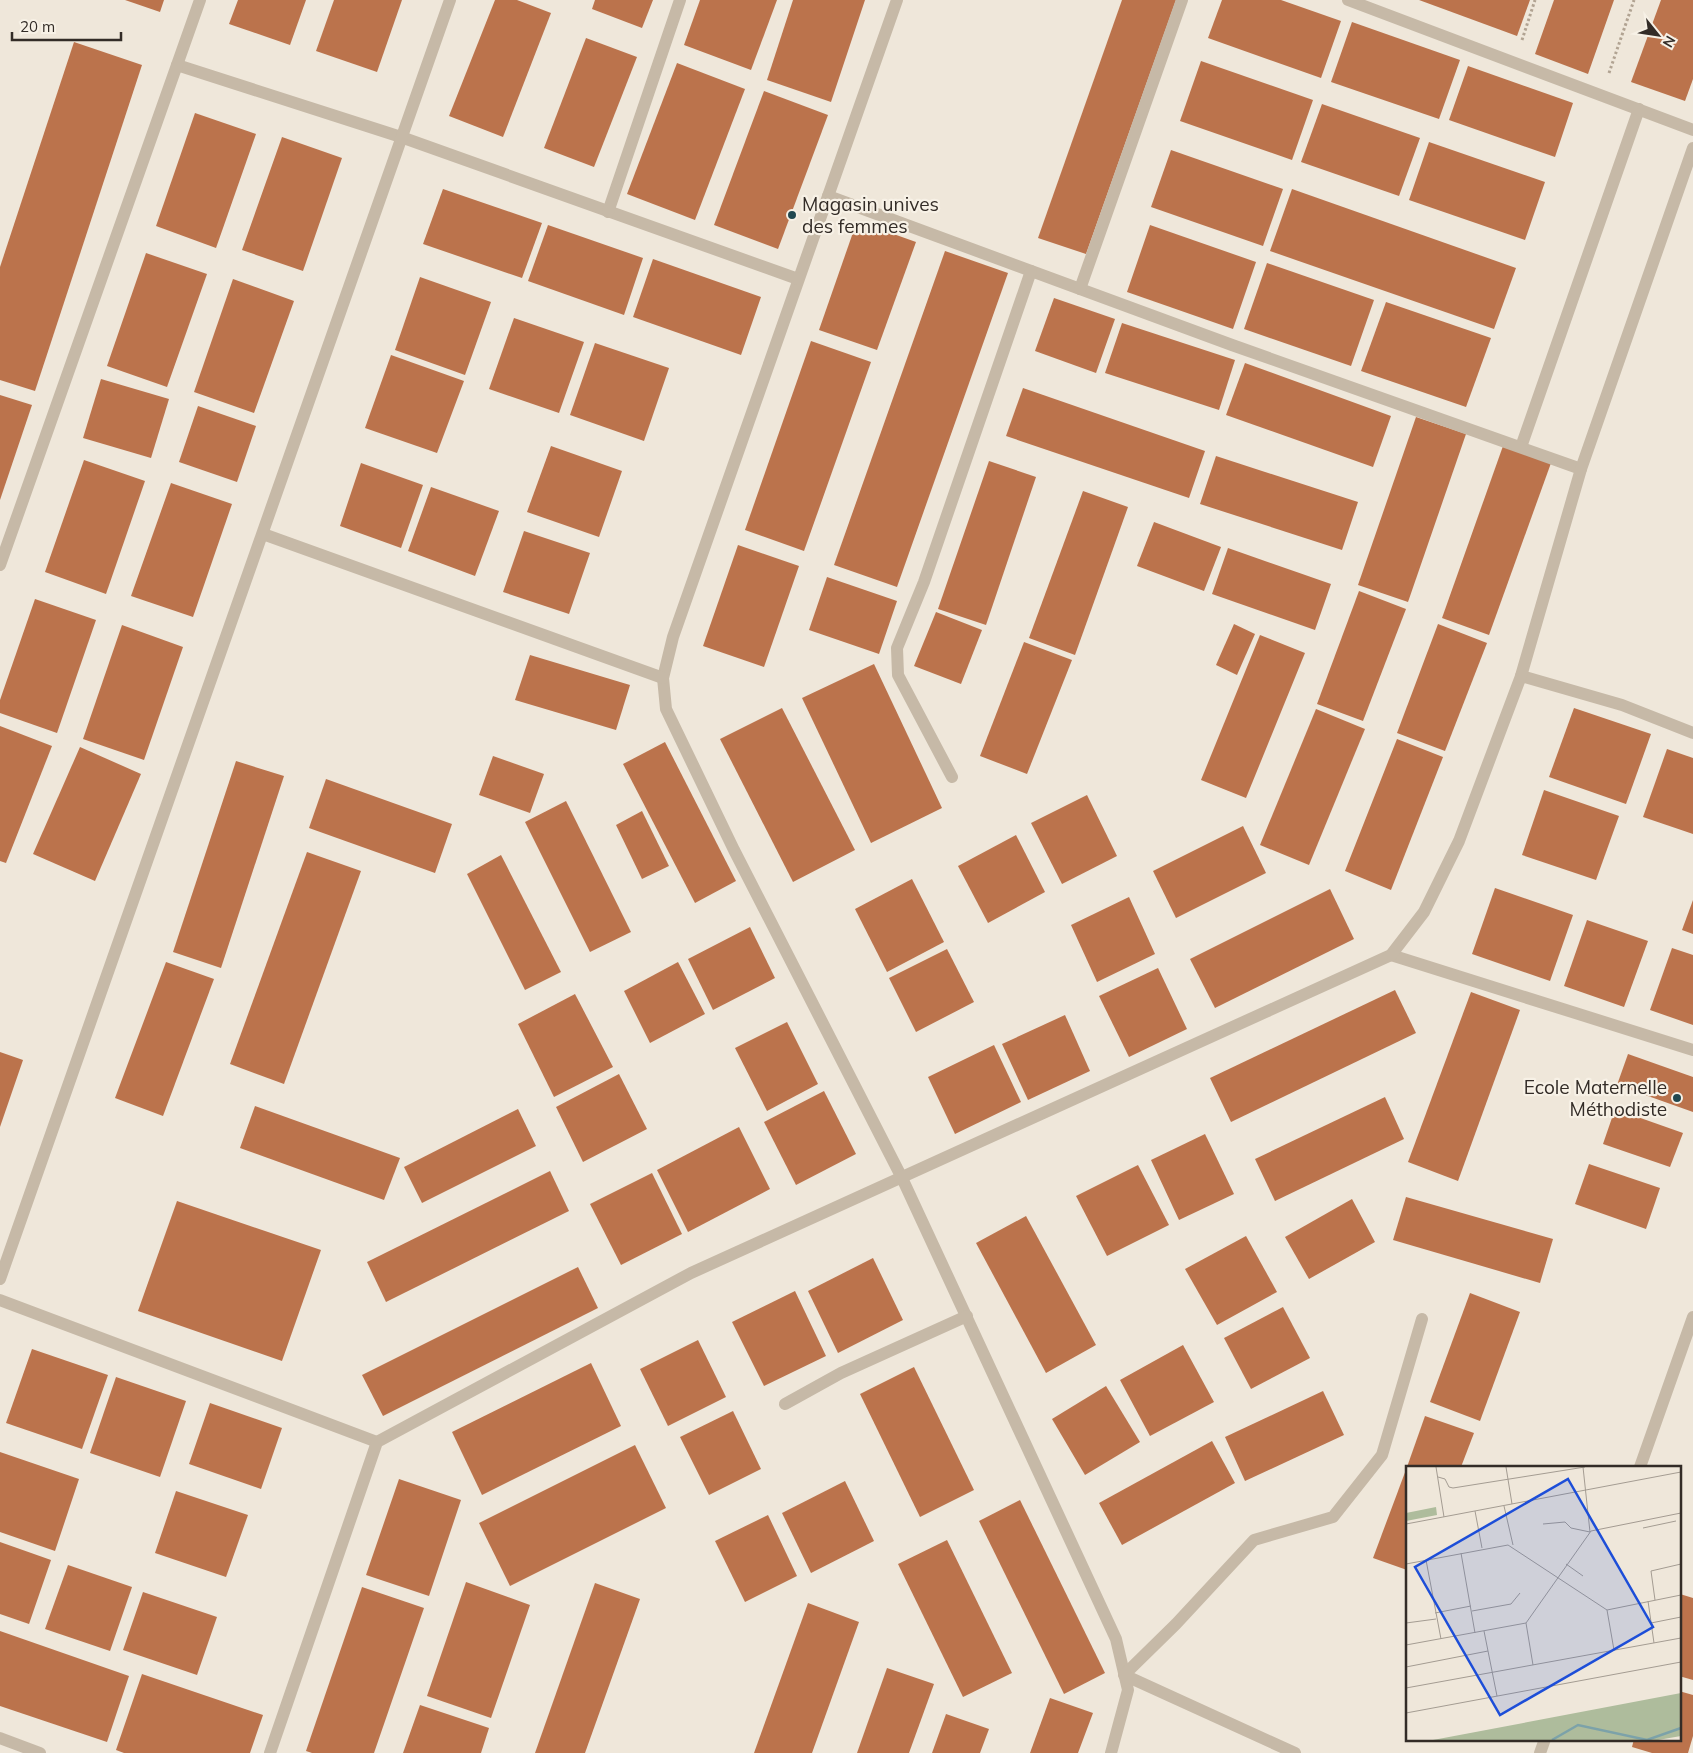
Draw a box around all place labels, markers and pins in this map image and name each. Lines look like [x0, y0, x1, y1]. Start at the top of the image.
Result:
place label: Magasin unives des femmes [802, 192, 939, 238]
marker: Magasin unives des femmes [786, 209, 798, 221]
place label: Ecole Maternelle Méthodiste [1524, 1075, 1667, 1121]
marker: Ecole Maternelle Méthodiste [1671, 1092, 1683, 1104]

